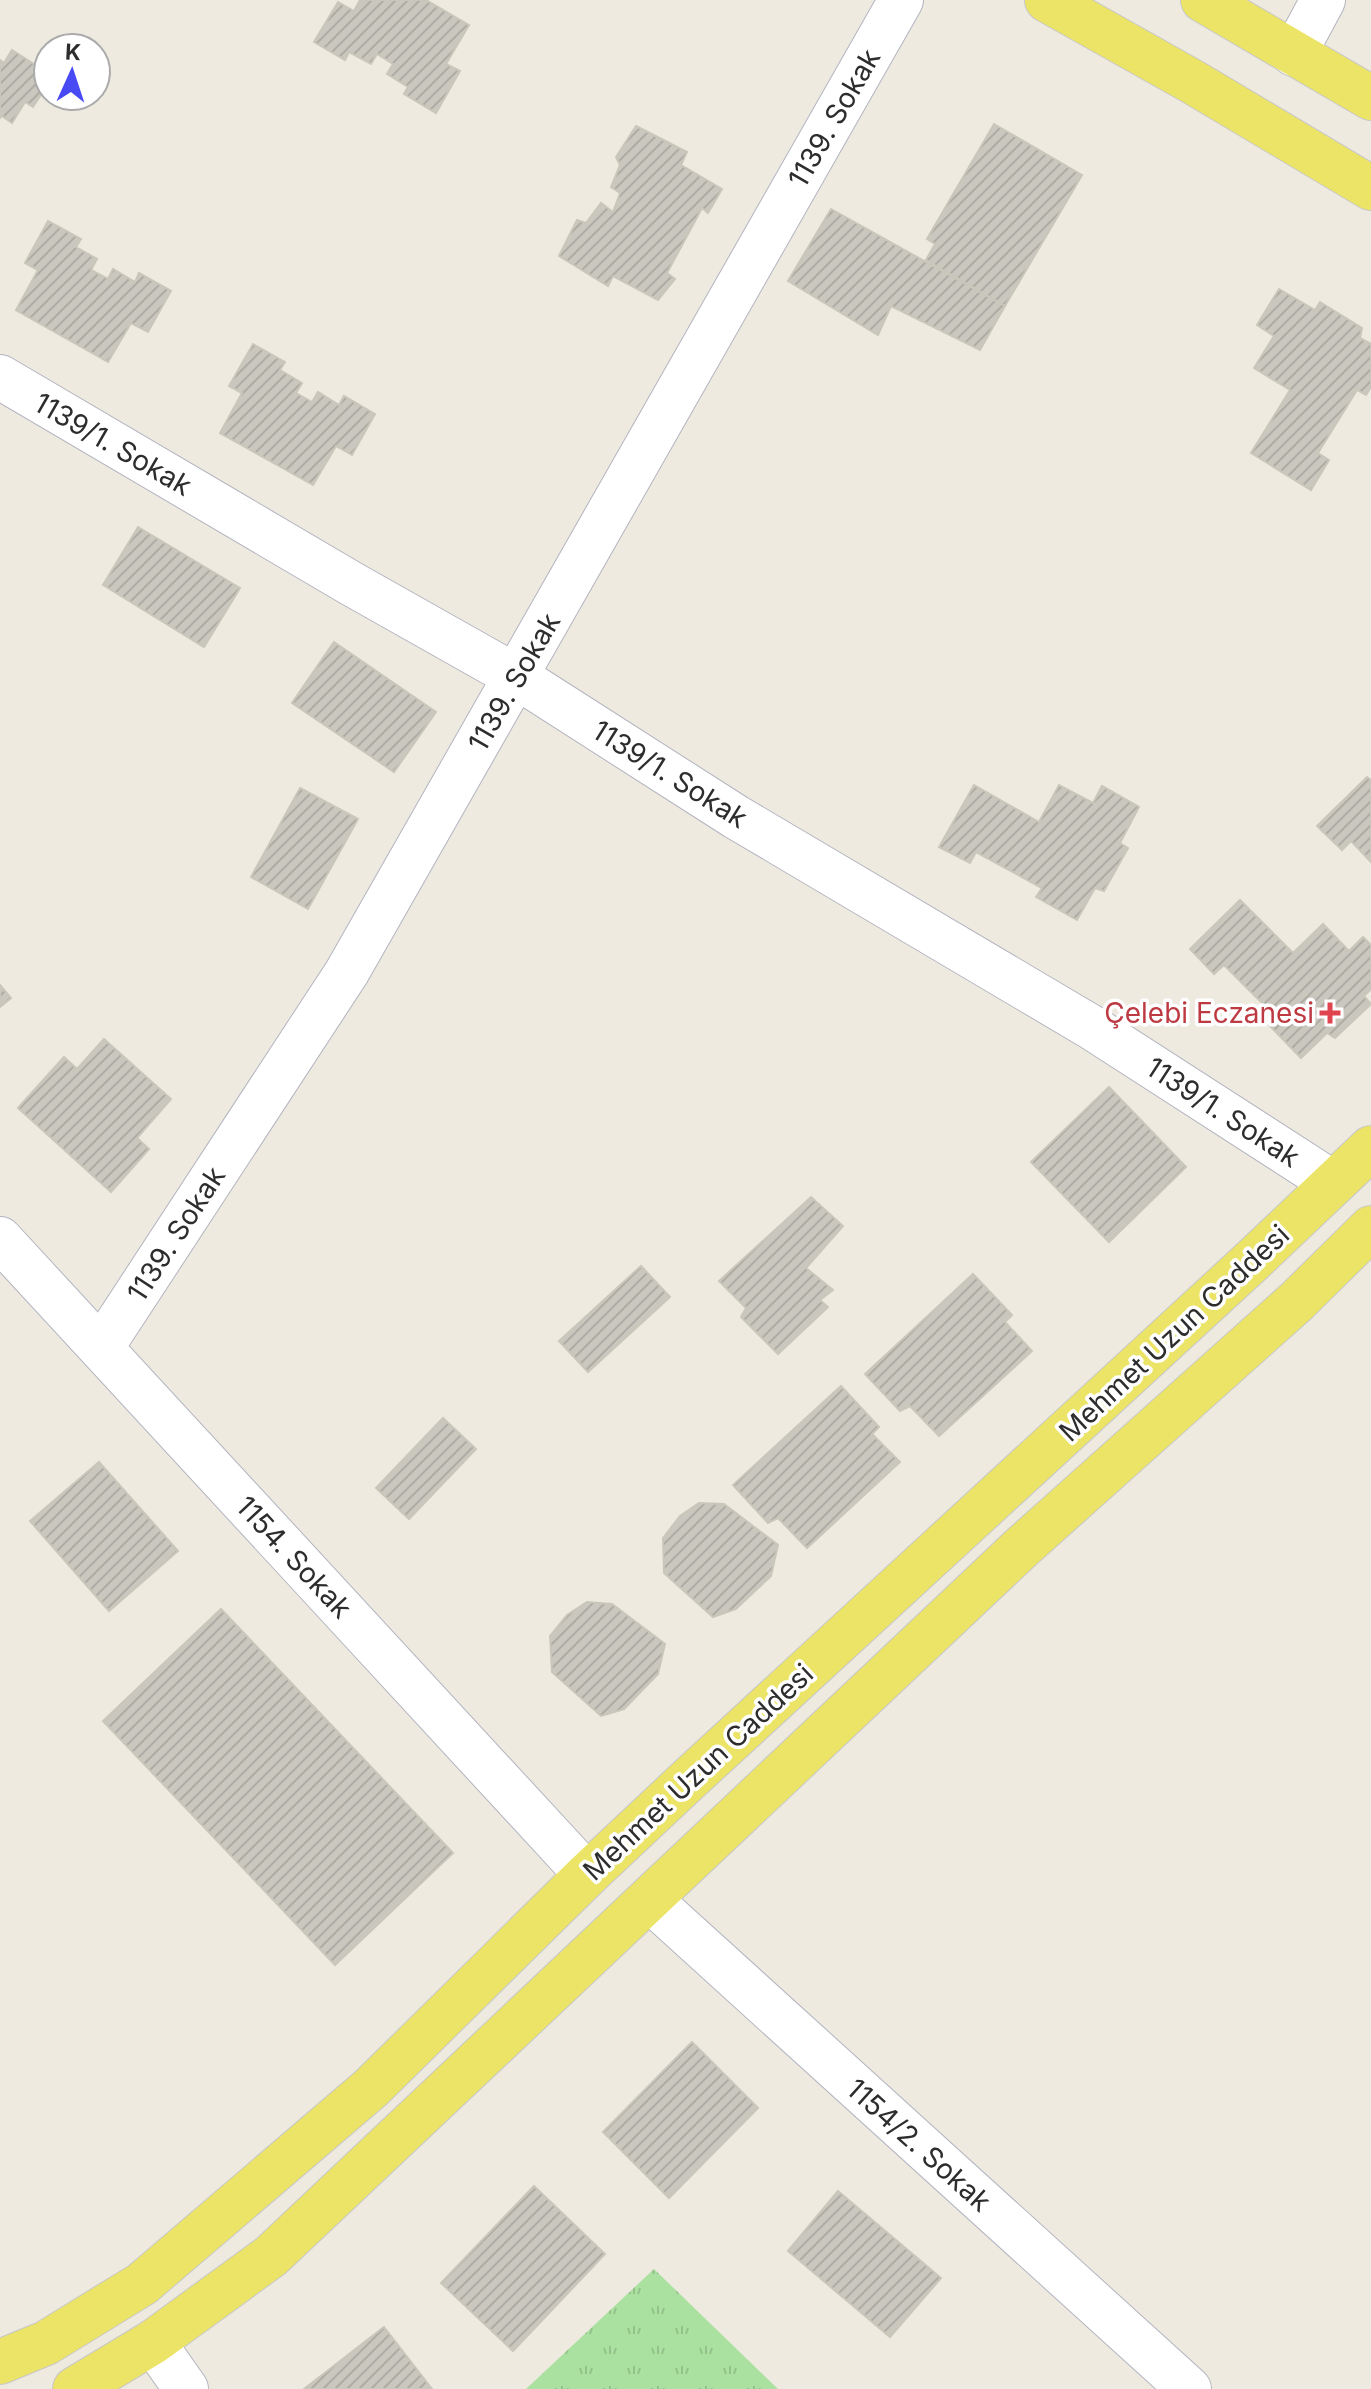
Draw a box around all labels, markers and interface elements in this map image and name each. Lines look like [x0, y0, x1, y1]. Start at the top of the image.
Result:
north arrow [32, 32, 112, 112]
text: K [64, 39, 82, 65]
street label: 1139. Sokak [781, 43, 887, 193]
street label: 1139/1. Sokak [28, 385, 198, 503]
street label: 1139. Sokak [461, 607, 567, 757]
street label: 1139/1. Sokak [586, 713, 754, 835]
place label: Çelebi Eczanesi [1104, 996, 1314, 1030]
marker: Çelebi Eczanesi [1321, 1004, 1339, 1022]
street label: 1139/1. Sokak [1140, 1050, 1306, 1174]
street label: 1139. Sokak [120, 1160, 232, 1308]
street label: Mehmet Uzun Caddesi [1052, 1218, 1296, 1448]
street label: 1154. Sokak [229, 1489, 359, 1625]
street label: Mehmet Uzun Caddesi [576, 1657, 820, 1887]
street label: 1154/2. Sokak [840, 2071, 998, 2219]

